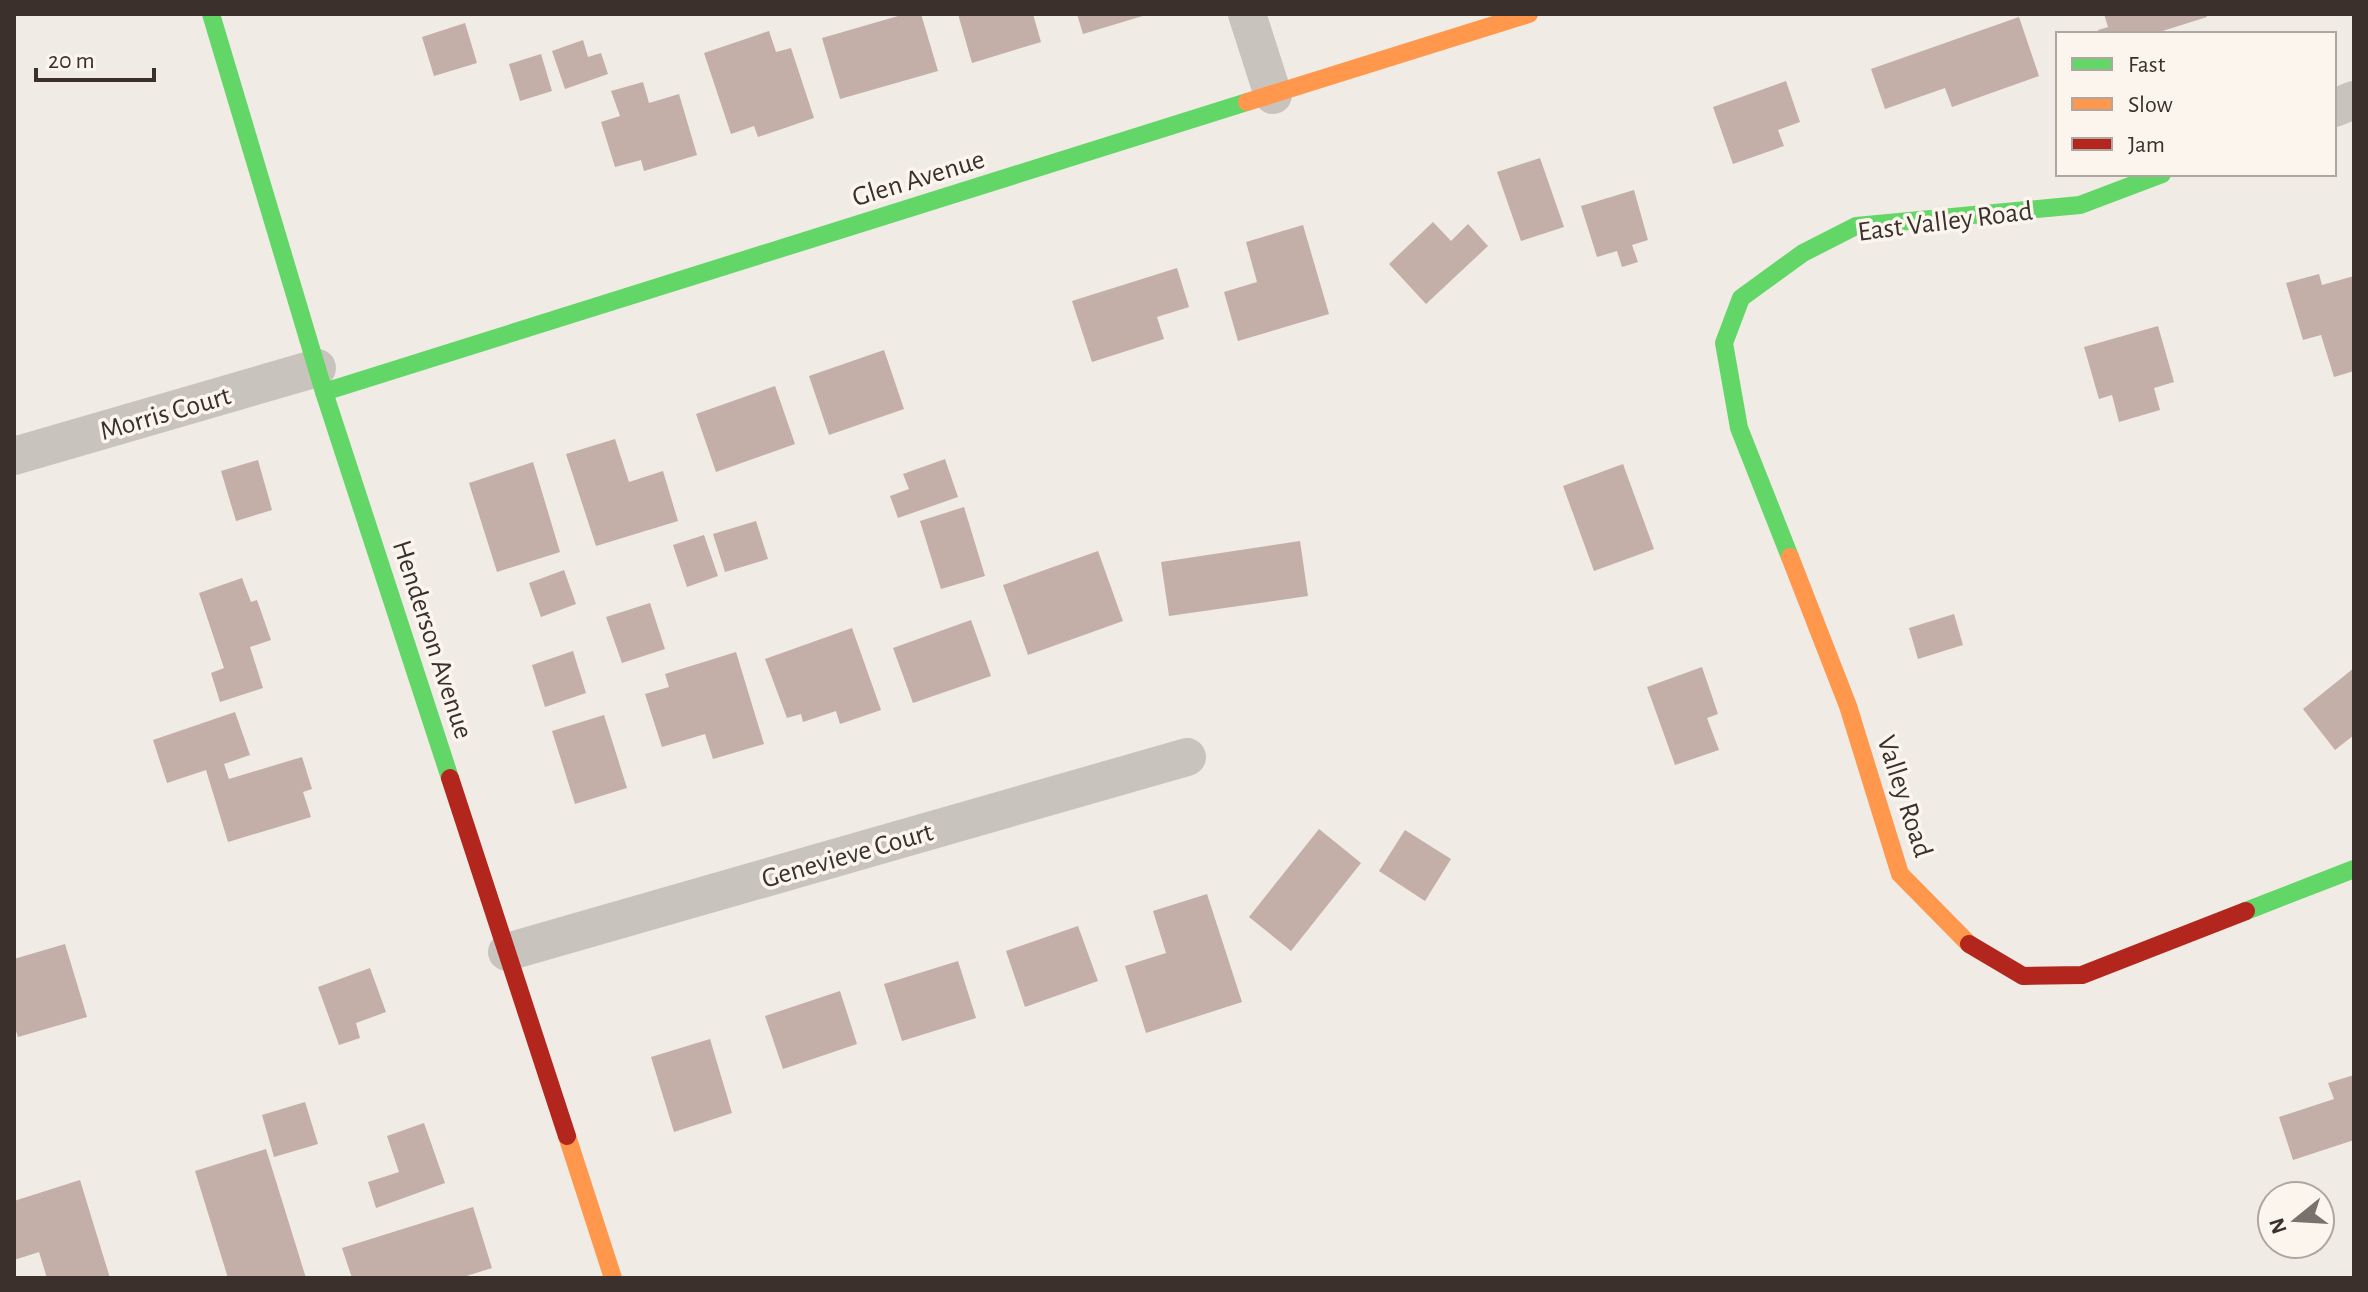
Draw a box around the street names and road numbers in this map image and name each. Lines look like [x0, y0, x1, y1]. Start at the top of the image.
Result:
street label: Glen Avenue [849, 145, 988, 212]
street label: East Valley Road [1856, 197, 2034, 247]
street label: Morris Court [97, 382, 234, 446]
street label: Henderson Avenue [387, 537, 477, 742]
street label: Valley Road [1871, 732, 1937, 861]
street label: Genevieve Court [759, 818, 936, 894]

